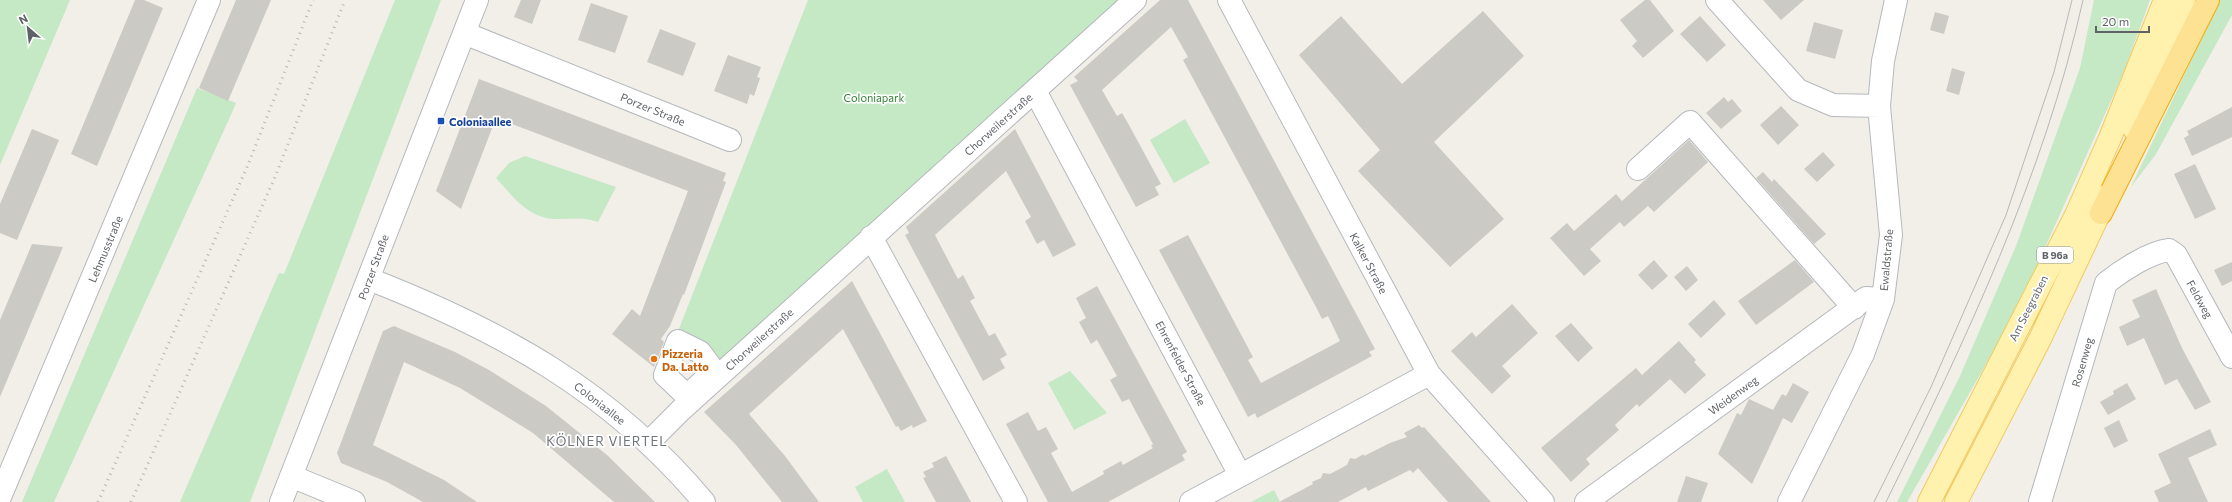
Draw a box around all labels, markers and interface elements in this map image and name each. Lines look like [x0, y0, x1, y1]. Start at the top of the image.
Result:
north arrow [8, 8, 48, 48]
scale bar [2096, 8, 2149, 34]
text: N [16, 11, 30, 26]
text: 20 m [2102, 14, 2129, 28]
street label: Porzer Straße [619, 90, 688, 128]
street label: Chorweilerstraße [961, 90, 1035, 158]
park label: Coloniapark [844, 91, 905, 104]
place label: Coloniaallee [449, 115, 511, 128]
marker: Coloniaallee [436, 116, 446, 126]
street label: Lehmusstraße [85, 214, 125, 284]
street label: Ewaldstraße [1877, 228, 1895, 291]
street label: Kalker Straße [1347, 230, 1391, 296]
street label: Porzer Straße [355, 232, 391, 302]
road number: B 96a [2037, 247, 2073, 263]
street label: Am Seegraben [2006, 273, 2050, 343]
street label: Feldweg [2184, 278, 2216, 320]
street label: Chorweilerstraße [722, 305, 796, 373]
street label: Ehrenfelder Straße [1153, 319, 1209, 408]
street label: Rosenweg [2069, 336, 2095, 388]
place label: Pizzeria Da. Latto [662, 347, 709, 373]
marker: Pizzeria Da. Latto [649, 354, 659, 364]
street label: Weidenweg [1706, 373, 1760, 417]
street label: Coloniaallee [572, 379, 628, 427]
district label: KÖLNER VIERTEL [546, 433, 668, 449]

